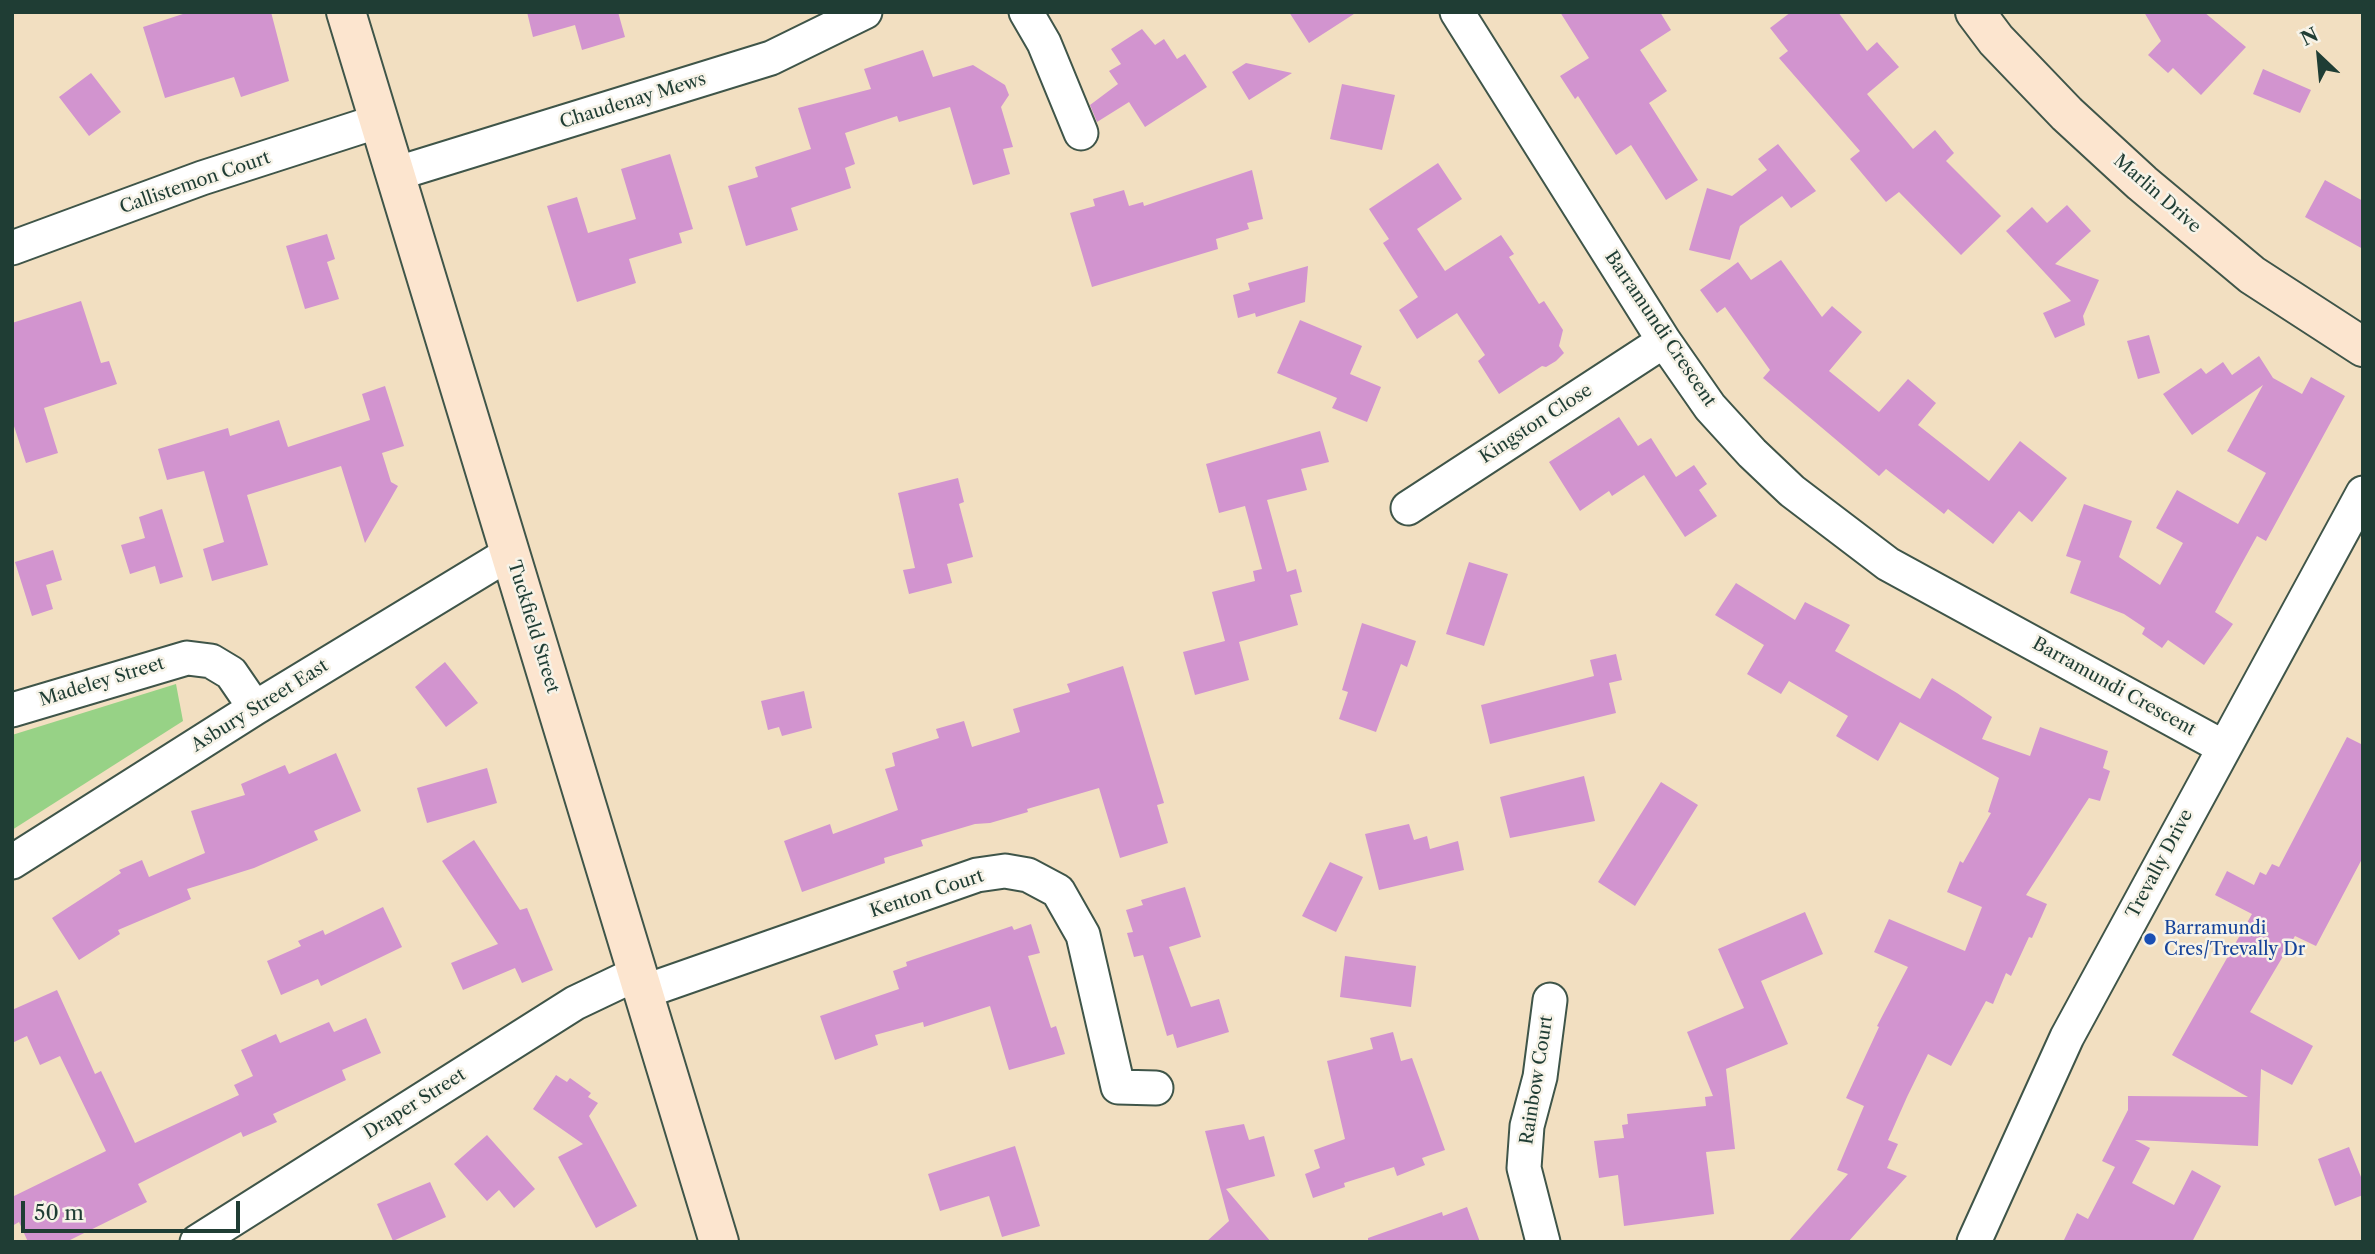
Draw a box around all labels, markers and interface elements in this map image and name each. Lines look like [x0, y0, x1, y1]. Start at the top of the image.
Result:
north arrow [2284, 21, 2354, 91]
text: N [2297, 23, 2322, 51]
street label: Chaudenay Mews [557, 68, 709, 134]
street label: Callistemon Court [117, 147, 273, 219]
street label: Marlin Drive [2109, 150, 2205, 238]
street label: Barramundi Crescent [1600, 247, 1720, 411]
street label: Kingston Close [1476, 380, 1596, 468]
street label: Tuckfield Street [503, 558, 563, 696]
street label: Barramundi Crescent [2029, 633, 2199, 741]
street label: Madeley Street [37, 653, 167, 711]
street label: Asbury Street East [188, 655, 332, 757]
street label: Trevally Drive [2122, 806, 2198, 922]
street label: Kenton Court [867, 865, 987, 923]
place label: Barramundi Cres/Trevally Dr [2164, 918, 2305, 960]
marker: Barramundi Cres/Trevally Dr [2142, 931, 2158, 947]
street label: Rainbow Court [1516, 1014, 1558, 1146]
street label: Draper Street [360, 1064, 470, 1144]
scale bar [24, 1188, 243, 1232]
text: 50 m [34, 1200, 84, 1225]

